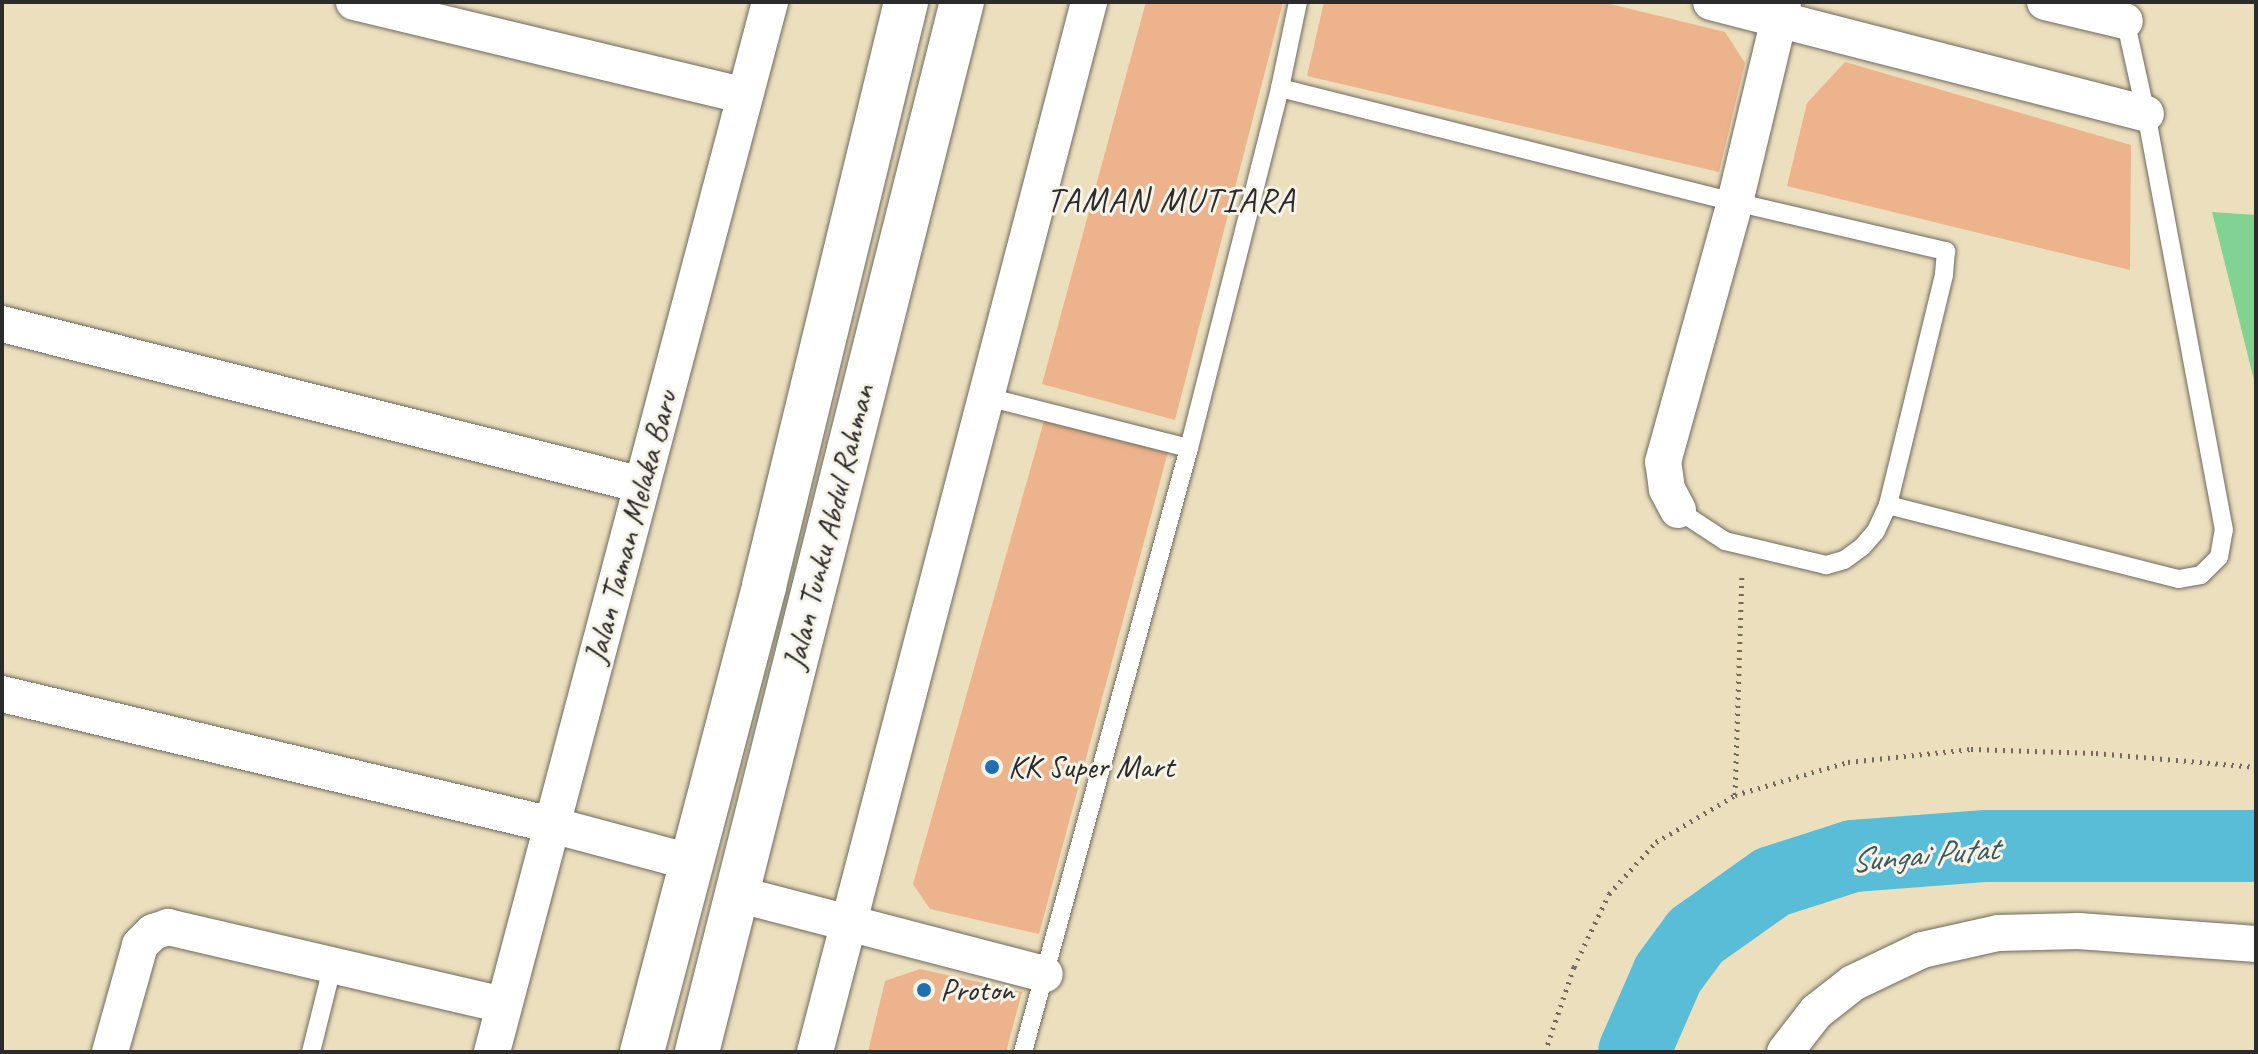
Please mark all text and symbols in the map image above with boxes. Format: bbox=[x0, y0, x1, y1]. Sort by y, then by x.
district label: TAMAN MUTIARA bbox=[1048, 180, 1294, 220]
street label: Jalan Tunku Abdul Rahman bbox=[775, 380, 883, 674]
street label: Jalan Taman Melaka Baru bbox=[576, 386, 686, 668]
place label: KK Super Mart bbox=[1008, 748, 1175, 786]
marker: KK Super Mart bbox=[983, 758, 1001, 776]
water label: Sungai Putat bbox=[1849, 827, 1999, 881]
place label: Proton bbox=[940, 971, 1014, 1009]
marker: Proton bbox=[915, 981, 933, 999]

